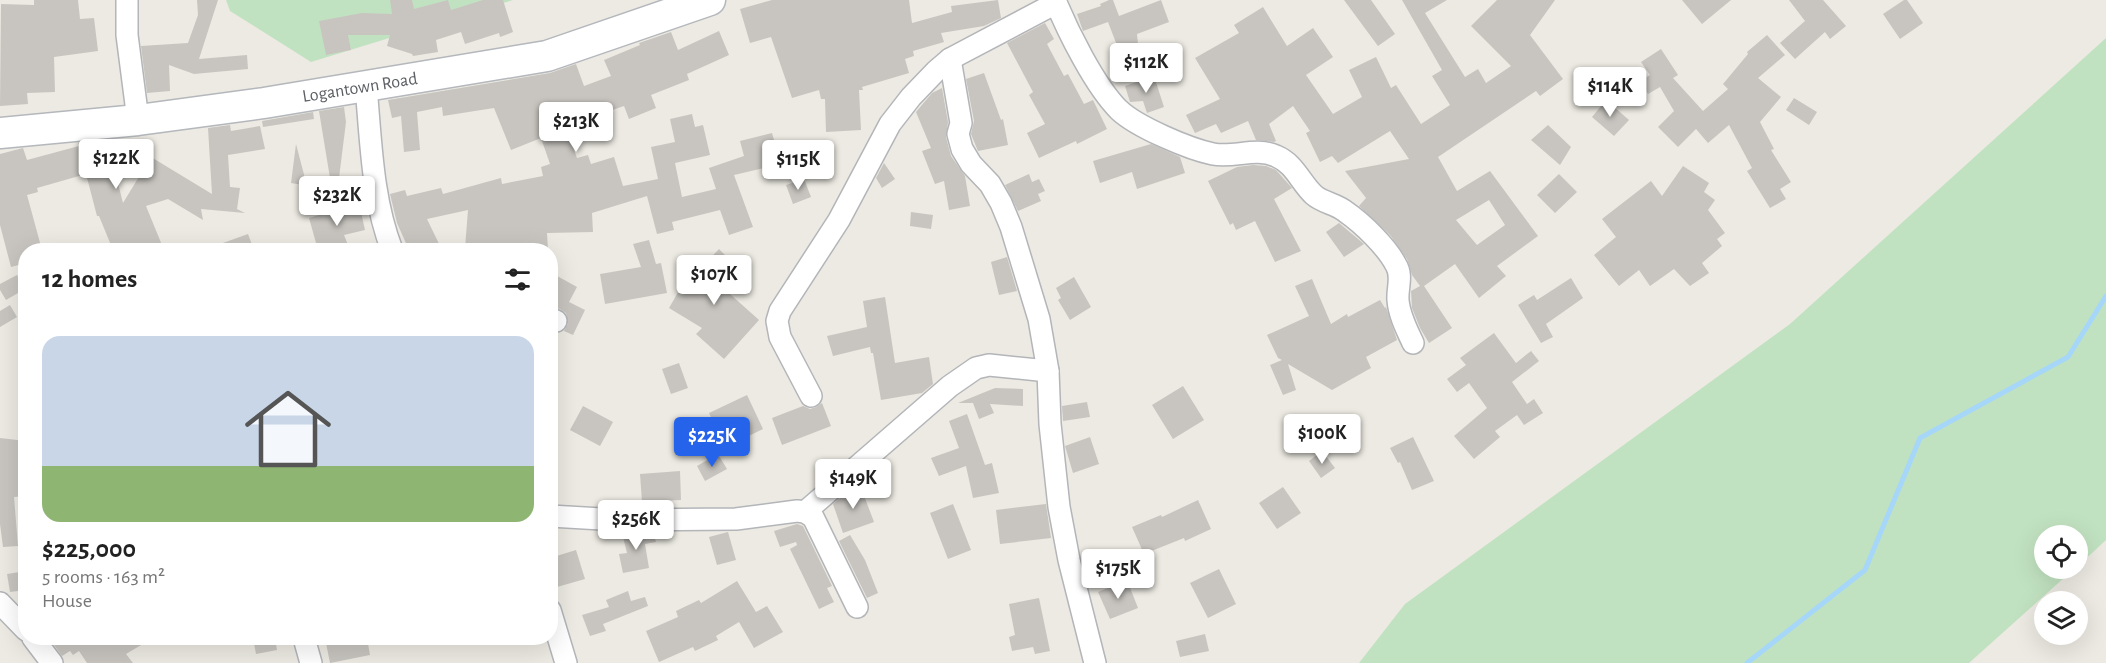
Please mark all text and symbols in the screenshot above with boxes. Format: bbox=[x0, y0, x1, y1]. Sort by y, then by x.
pin: $112K bbox=[1104, 43, 1188, 94]
text: $112K bbox=[1124, 52, 1168, 72]
pin: $114K bbox=[1568, 67, 1652, 118]
street label: Logantown Road bbox=[301, 70, 419, 106]
text: $114K bbox=[1587, 76, 1633, 96]
pin: $213K bbox=[534, 102, 618, 153]
text: $213K bbox=[553, 111, 599, 131]
pin: $122K bbox=[74, 139, 158, 190]
pin: $115K bbox=[756, 140, 840, 191]
text: $122K bbox=[93, 148, 139, 168]
text: $115K bbox=[776, 149, 820, 169]
pin: $232K bbox=[295, 176, 379, 227]
text: $232K bbox=[313, 185, 361, 205]
pin: $107K bbox=[672, 255, 756, 306]
icon: filters bbox=[501, 263, 534, 296]
text: $107K bbox=[691, 264, 737, 284]
text: 12 homes bbox=[42, 266, 137, 292]
icon: home bbox=[234, 375, 342, 483]
pin: $100K bbox=[1280, 414, 1364, 465]
pin: $225K bbox=[670, 417, 754, 468]
text: $100K bbox=[1298, 423, 1346, 443]
text: $225K bbox=[688, 426, 736, 446]
pin: $149K bbox=[811, 459, 895, 510]
text: $149K bbox=[829, 468, 877, 488]
pin: $256K bbox=[594, 500, 678, 551]
text: $256K bbox=[612, 509, 660, 529]
map controls bbox=[2034, 525, 2088, 645]
button: locate bbox=[2034, 525, 2088, 579]
text: $225,000 bbox=[42, 536, 136, 562]
pin: $175K bbox=[1076, 549, 1160, 600]
text: $175K bbox=[1095, 558, 1141, 578]
text: 5 rooms · 163 m² bbox=[42, 567, 165, 587]
text: House bbox=[42, 591, 92, 611]
button: layers bbox=[2034, 591, 2088, 645]

